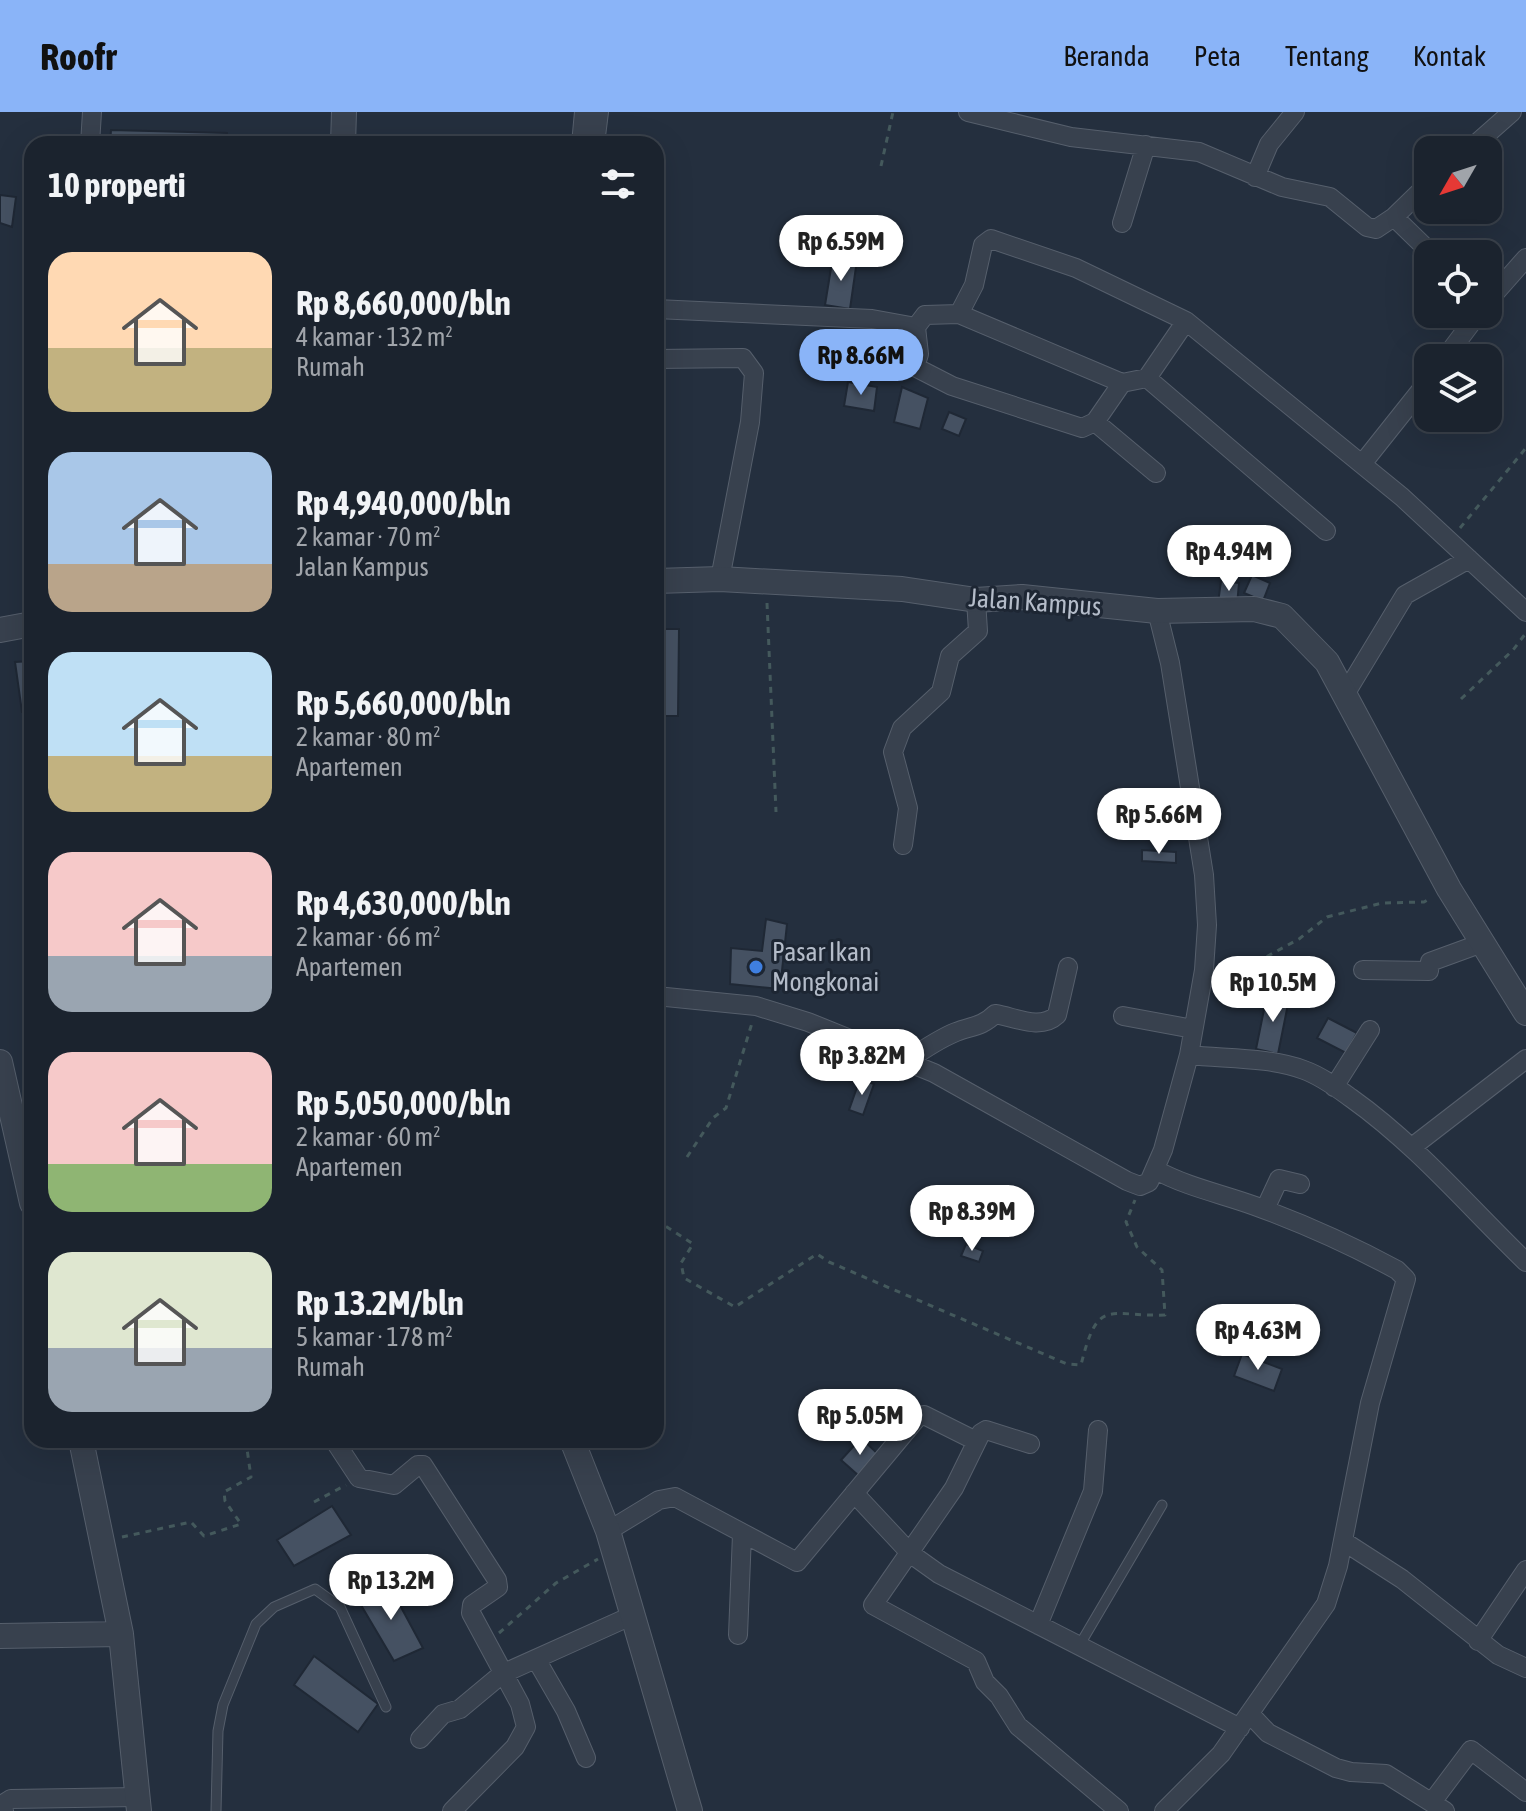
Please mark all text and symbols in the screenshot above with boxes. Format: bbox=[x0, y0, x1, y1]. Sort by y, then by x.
text: Roofr bbox=[40, 35, 116, 78]
text: Beranda bbox=[1063, 40, 1150, 72]
text: Peta bbox=[1194, 40, 1241, 72]
text: Tentang bbox=[1285, 40, 1369, 72]
text: Kontak bbox=[1413, 40, 1486, 72]
north arrow bbox=[1414, 136, 1502, 224]
map controls bbox=[1414, 136, 1502, 432]
icon: filters bbox=[596, 162, 640, 206]
text: 10 properti bbox=[48, 165, 186, 204]
pin: Rp 6.59M bbox=[758, 215, 924, 283]
text: Rp 6.59M bbox=[797, 226, 885, 256]
button: locate bbox=[1414, 240, 1502, 328]
text: Rp 8,660,000/bln bbox=[296, 283, 511, 322]
icon: home bbox=[112, 284, 208, 380]
text: 4 kamar · 132 m² bbox=[296, 322, 453, 352]
pin: Rp 8.66M bbox=[778, 329, 944, 397]
text: Rp 8.66M bbox=[817, 340, 905, 370]
button: layers bbox=[1414, 344, 1502, 432]
text: Rumah bbox=[296, 352, 365, 382]
text: Rp 4,940,000/bln bbox=[296, 483, 511, 522]
icon: home bbox=[112, 484, 208, 580]
text: 2 kamar · 70 m² bbox=[296, 522, 440, 552]
pin: Rp 4.94M bbox=[1146, 525, 1312, 593]
text: Rp 4.94M bbox=[1185, 536, 1273, 566]
text: Jalan Kampus bbox=[296, 552, 429, 582]
street label: Jalan Kampus bbox=[968, 582, 1102, 622]
text: Rp 5,660,000/bln bbox=[296, 683, 511, 722]
icon: home bbox=[112, 684, 208, 780]
text: 2 kamar · 80 m² bbox=[296, 722, 440, 752]
text: Apartemen bbox=[296, 752, 403, 782]
pin: Rp 5.66M bbox=[1076, 788, 1242, 856]
text: Rp 5.66M bbox=[1115, 799, 1203, 829]
text: Rp 4,630,000/bln bbox=[296, 883, 511, 922]
icon: home bbox=[112, 884, 208, 980]
text: 2 kamar · 66 m² bbox=[296, 922, 440, 952]
place label: Pasar Ikan Mongkonai bbox=[772, 937, 879, 997]
text: Apartemen bbox=[296, 952, 403, 982]
pin: Rp 10.5M bbox=[1190, 956, 1356, 1024]
marker: Pasar Ikan Mongkonai bbox=[747, 958, 765, 976]
text: Rp 10.5M bbox=[1229, 967, 1317, 997]
pin: Rp 3.82M bbox=[779, 1029, 945, 1097]
text: Rp 3.82M bbox=[818, 1040, 906, 1070]
text: Rp 5,050,000/bln bbox=[296, 1083, 511, 1122]
icon: home bbox=[112, 1084, 208, 1180]
text: 2 kamar · 60 m² bbox=[296, 1122, 440, 1152]
text: Apartemen bbox=[296, 1152, 403, 1182]
pin: Rp 8.39M bbox=[889, 1185, 1055, 1253]
text: Rp 8.39M bbox=[928, 1196, 1016, 1226]
text: Rp 13.2M/bln bbox=[296, 1283, 464, 1322]
icon: home bbox=[112, 1284, 208, 1380]
pin: Rp 4.63M bbox=[1175, 1304, 1341, 1372]
text: Rp 4.63M bbox=[1214, 1315, 1302, 1345]
text: 5 kamar · 178 m² bbox=[296, 1322, 453, 1352]
text: Rumah bbox=[296, 1352, 365, 1382]
pin: Rp 5.05M bbox=[777, 1389, 943, 1457]
text: Rp 5.05M bbox=[816, 1400, 904, 1430]
pin: Rp 13.2M bbox=[308, 1554, 474, 1622]
text: Rp 13.2M bbox=[347, 1565, 435, 1595]

